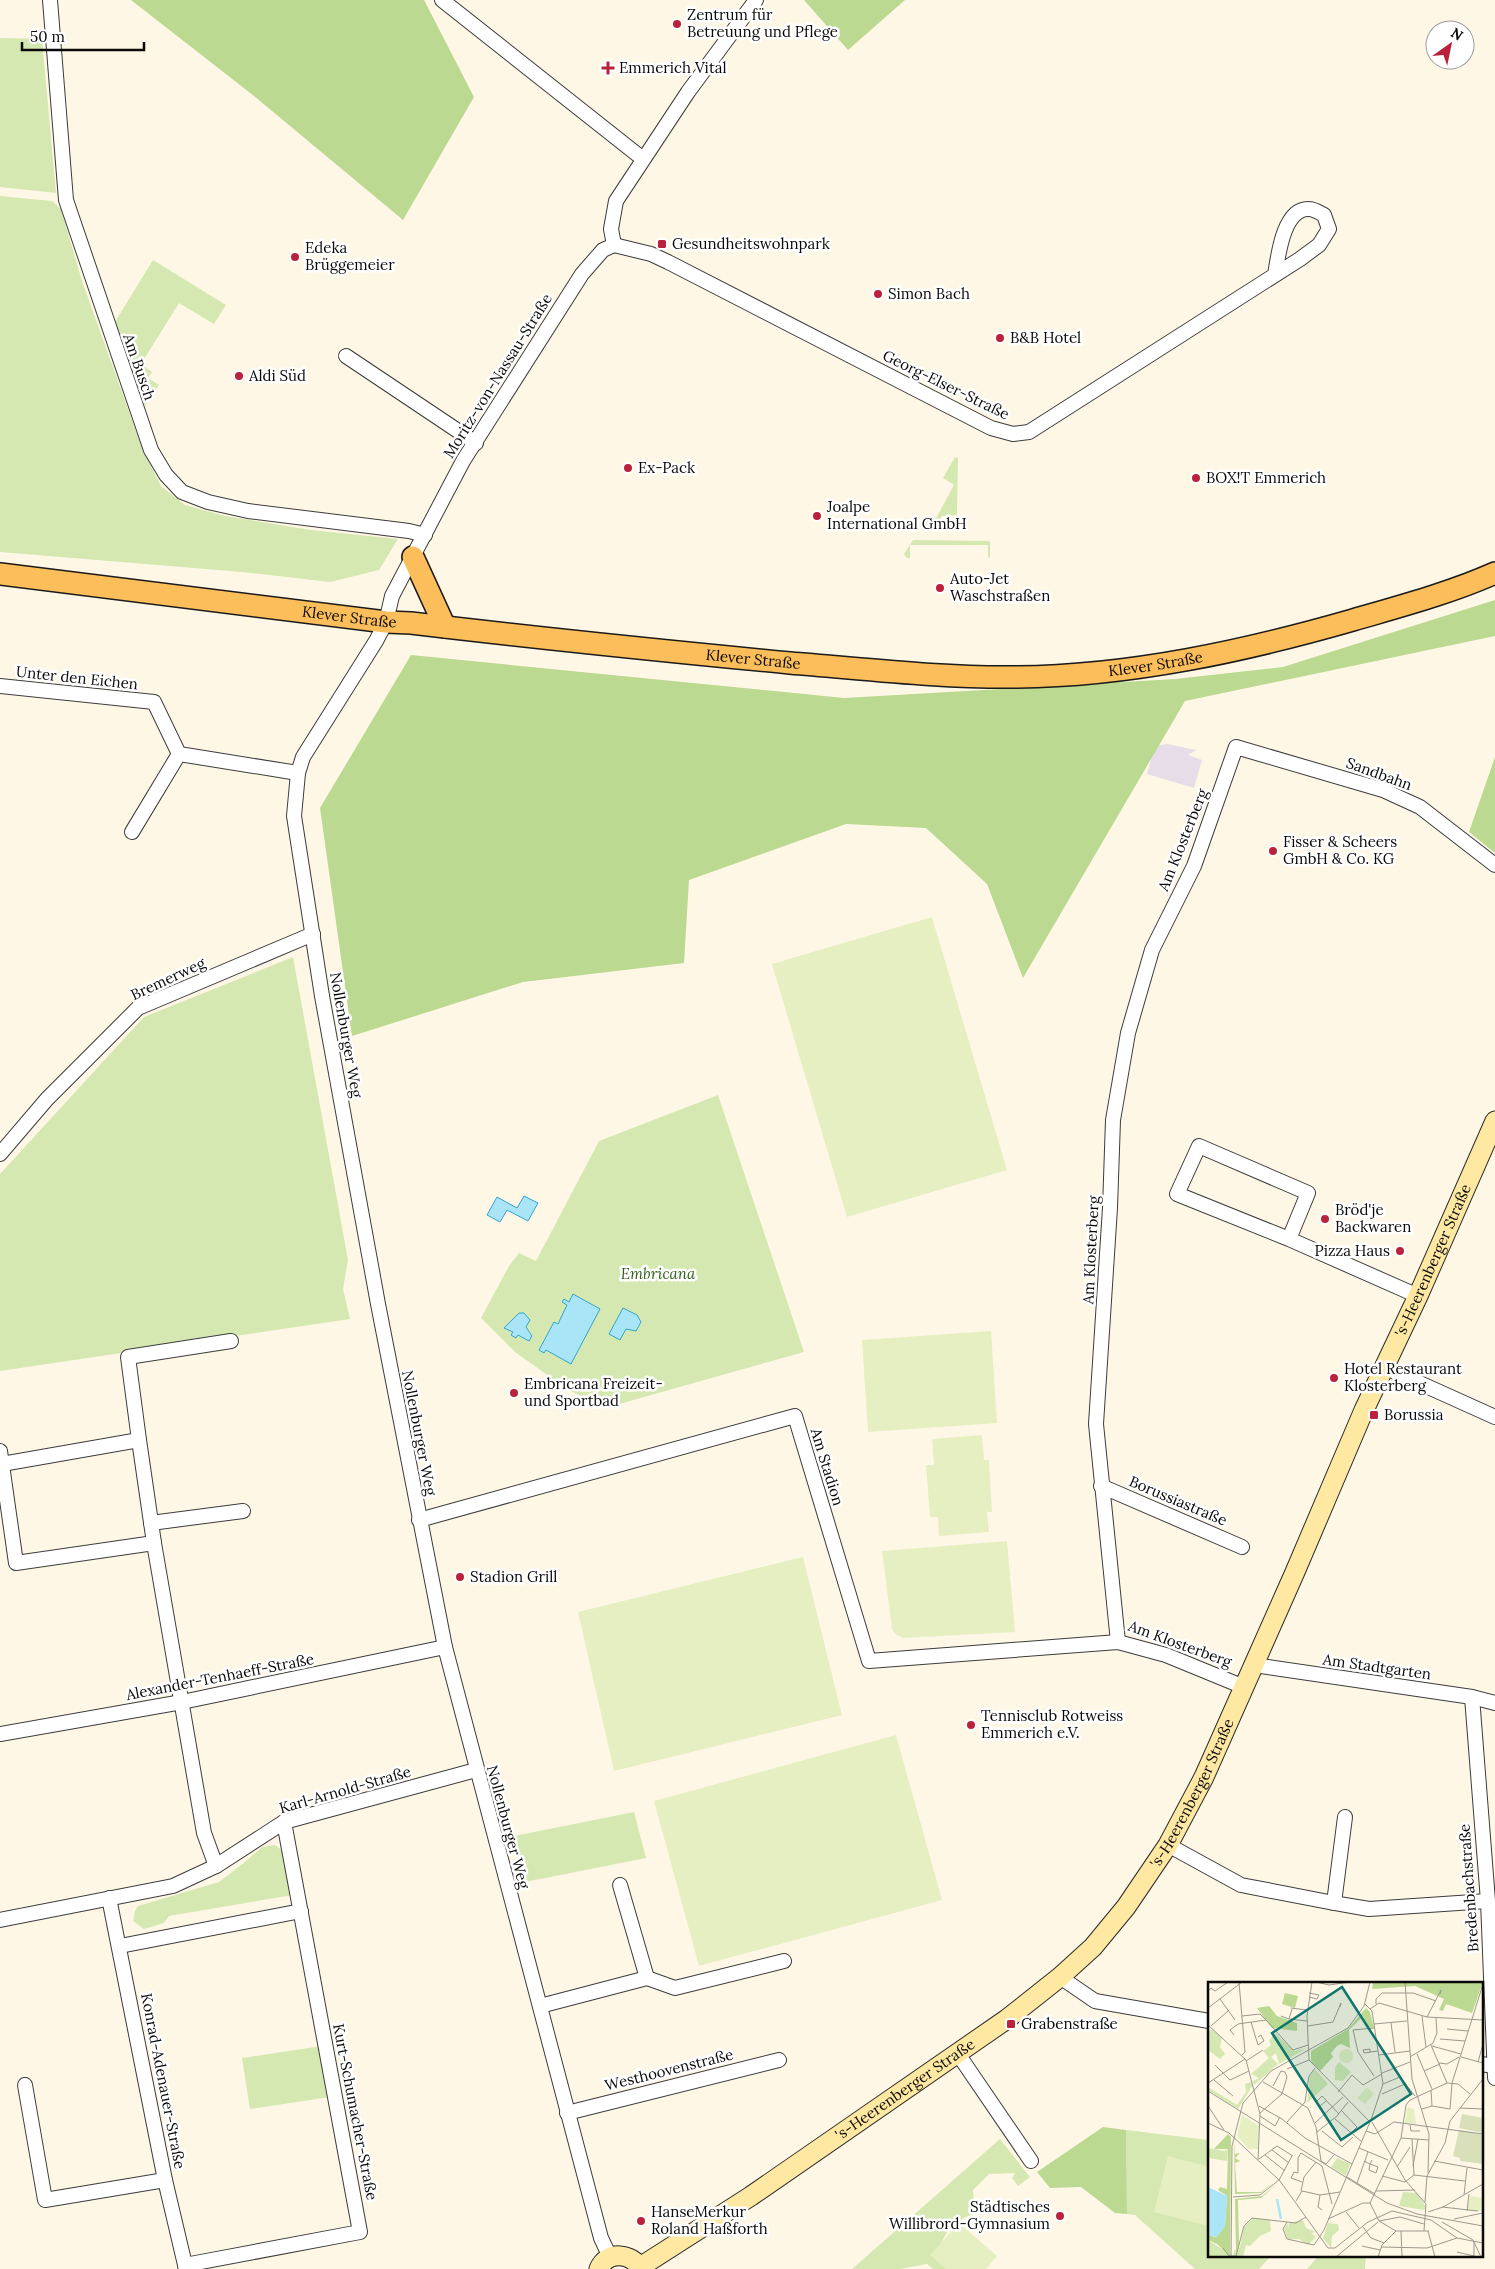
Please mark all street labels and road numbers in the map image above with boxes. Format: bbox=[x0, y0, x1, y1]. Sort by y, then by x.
street label: Moritz-von-Nassau-Straße bbox=[439, 290, 556, 461]
street label: Am Busch bbox=[119, 330, 160, 402]
street label: Georg-Elser-Straße bbox=[880, 346, 1013, 424]
street label: Klever Straße bbox=[301, 602, 397, 631]
street label: Klever Straße bbox=[705, 645, 801, 673]
street label: Klever Straße bbox=[1107, 647, 1204, 680]
street label: Unter den Eichen bbox=[15, 662, 139, 693]
street label: Sandbahn bbox=[1344, 753, 1415, 794]
street label: Am Klosterberg bbox=[1153, 785, 1212, 895]
street label: Bremerweg bbox=[127, 953, 209, 1004]
street label: Nollenburger Weg bbox=[326, 971, 367, 1100]
street label: 's-Heerenberger Straße bbox=[1390, 1181, 1475, 1340]
street label: Am Klosterberg bbox=[1078, 1194, 1103, 1306]
street label: Nollenburger Weg bbox=[398, 1369, 441, 1498]
street label: Am Stadion bbox=[806, 1425, 848, 1508]
street label: Borussiastraße bbox=[1126, 1471, 1230, 1530]
street label: Am Klosterberg bbox=[1125, 1616, 1235, 1671]
street label: Alexander-Tenhaeff-Straße bbox=[123, 1649, 316, 1704]
street label: Am Stadtgarten bbox=[1321, 1649, 1432, 1684]
street label: 's-Heerenberger Straße bbox=[1145, 1716, 1238, 1871]
street label: Karl-Arnold-Straße bbox=[277, 1762, 413, 1817]
street label: Nollenburger Weg bbox=[483, 1763, 534, 1891]
street label: Bredenbachstraße bbox=[1455, 1823, 1482, 1953]
street label: Konrad-Adenauer-Straße bbox=[137, 1991, 190, 2170]
street label: Kurt-Schumacher-Straße bbox=[329, 2022, 382, 2202]
street label: 's-Heerenberger Straße bbox=[831, 2034, 978, 2144]
street label: Westhoovenstraße bbox=[603, 2044, 735, 2095]

